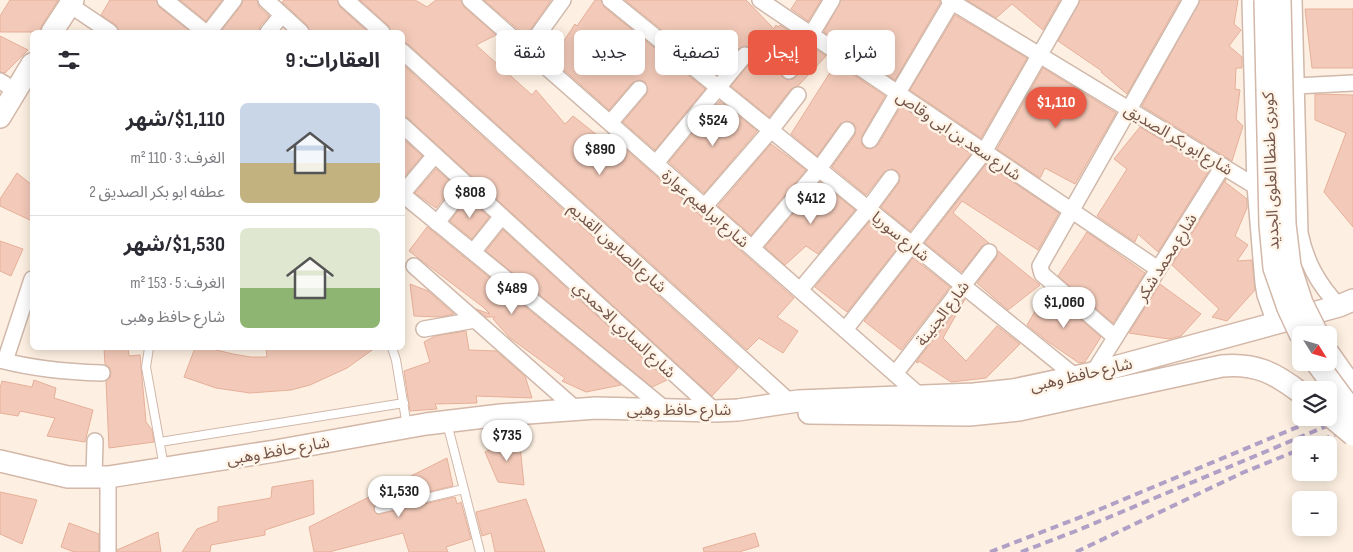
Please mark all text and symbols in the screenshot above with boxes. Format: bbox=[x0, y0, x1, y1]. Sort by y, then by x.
chip: شقة bbox=[496, 30, 564, 75]
chip: جديد bbox=[574, 30, 645, 75]
chip: تصفية bbox=[655, 30, 738, 75]
chip: إيجار bbox=[748, 30, 817, 75]
chip: شراء bbox=[827, 30, 895, 75]
icon: filters bbox=[55, 46, 83, 74]
text: العقارات: 9 bbox=[285, 48, 380, 73]
pin: $1,110 bbox=[1015, 86, 1097, 129]
street label: شارع سعد بن ابى وقاص bbox=[891, 87, 1024, 187]
street label: كوبرى طنطا العلوى الجديد bbox=[1259, 91, 1284, 250]
text: $1,110 bbox=[1037, 93, 1075, 112]
street label: شارع ابو بكر الصديق bbox=[1120, 101, 1236, 182]
pin: $524 bbox=[683, 104, 743, 147]
text: $1,110/شهر bbox=[126, 107, 225, 132]
text: $524 bbox=[698, 111, 728, 130]
icon: home bbox=[280, 123, 340, 183]
pin: $890 bbox=[570, 134, 630, 176]
text: $890 bbox=[585, 140, 615, 159]
text: الغرف: 3 · 110 m² bbox=[130, 149, 225, 168]
street label: شارع ابراهيم عوارة bbox=[656, 166, 753, 254]
pin: $808 bbox=[440, 176, 500, 219]
pin: $412 bbox=[781, 182, 841, 225]
text: عطفه ابو بكر الصديق 2 bbox=[89, 183, 225, 202]
text: $808 bbox=[455, 183, 485, 202]
text: $412 bbox=[796, 189, 826, 208]
street label: شارع الصابون القديم bbox=[563, 199, 670, 299]
street label: شارع سوريا bbox=[866, 208, 933, 268]
street label: شارع محمد شكر bbox=[1132, 211, 1203, 307]
text: $1,530/شهر bbox=[124, 232, 225, 257]
icon: home bbox=[280, 248, 340, 308]
pin: $489 bbox=[482, 272, 542, 315]
text: الغرف: 5 · 153 m² bbox=[130, 274, 225, 293]
street label: شارع الساري الاحمدي bbox=[567, 278, 679, 384]
street label: شارع الجنينة bbox=[913, 278, 975, 351]
text: $489 bbox=[497, 279, 527, 298]
pin: $1,060 bbox=[1023, 286, 1105, 329]
text: $1,060 bbox=[1043, 293, 1085, 312]
text: شارع حافظ وهبى bbox=[121, 308, 225, 327]
north arrow bbox=[1292, 326, 1338, 371]
map controls bbox=[1292, 326, 1337, 536]
street label: شارع حافظ وهبى bbox=[1028, 354, 1135, 398]
button: layers bbox=[1292, 381, 1337, 426]
street label: شارع حافظ وهبى bbox=[627, 401, 731, 422]
pin: $735 bbox=[477, 420, 537, 462]
text: $735 bbox=[492, 426, 522, 445]
street label: شارع حافظ وهبى bbox=[225, 433, 332, 472]
button: + bbox=[1292, 436, 1337, 481]
pin: $1,530 bbox=[358, 476, 440, 518]
text: $1,530 bbox=[379, 482, 419, 501]
button: − bbox=[1292, 491, 1337, 536]

